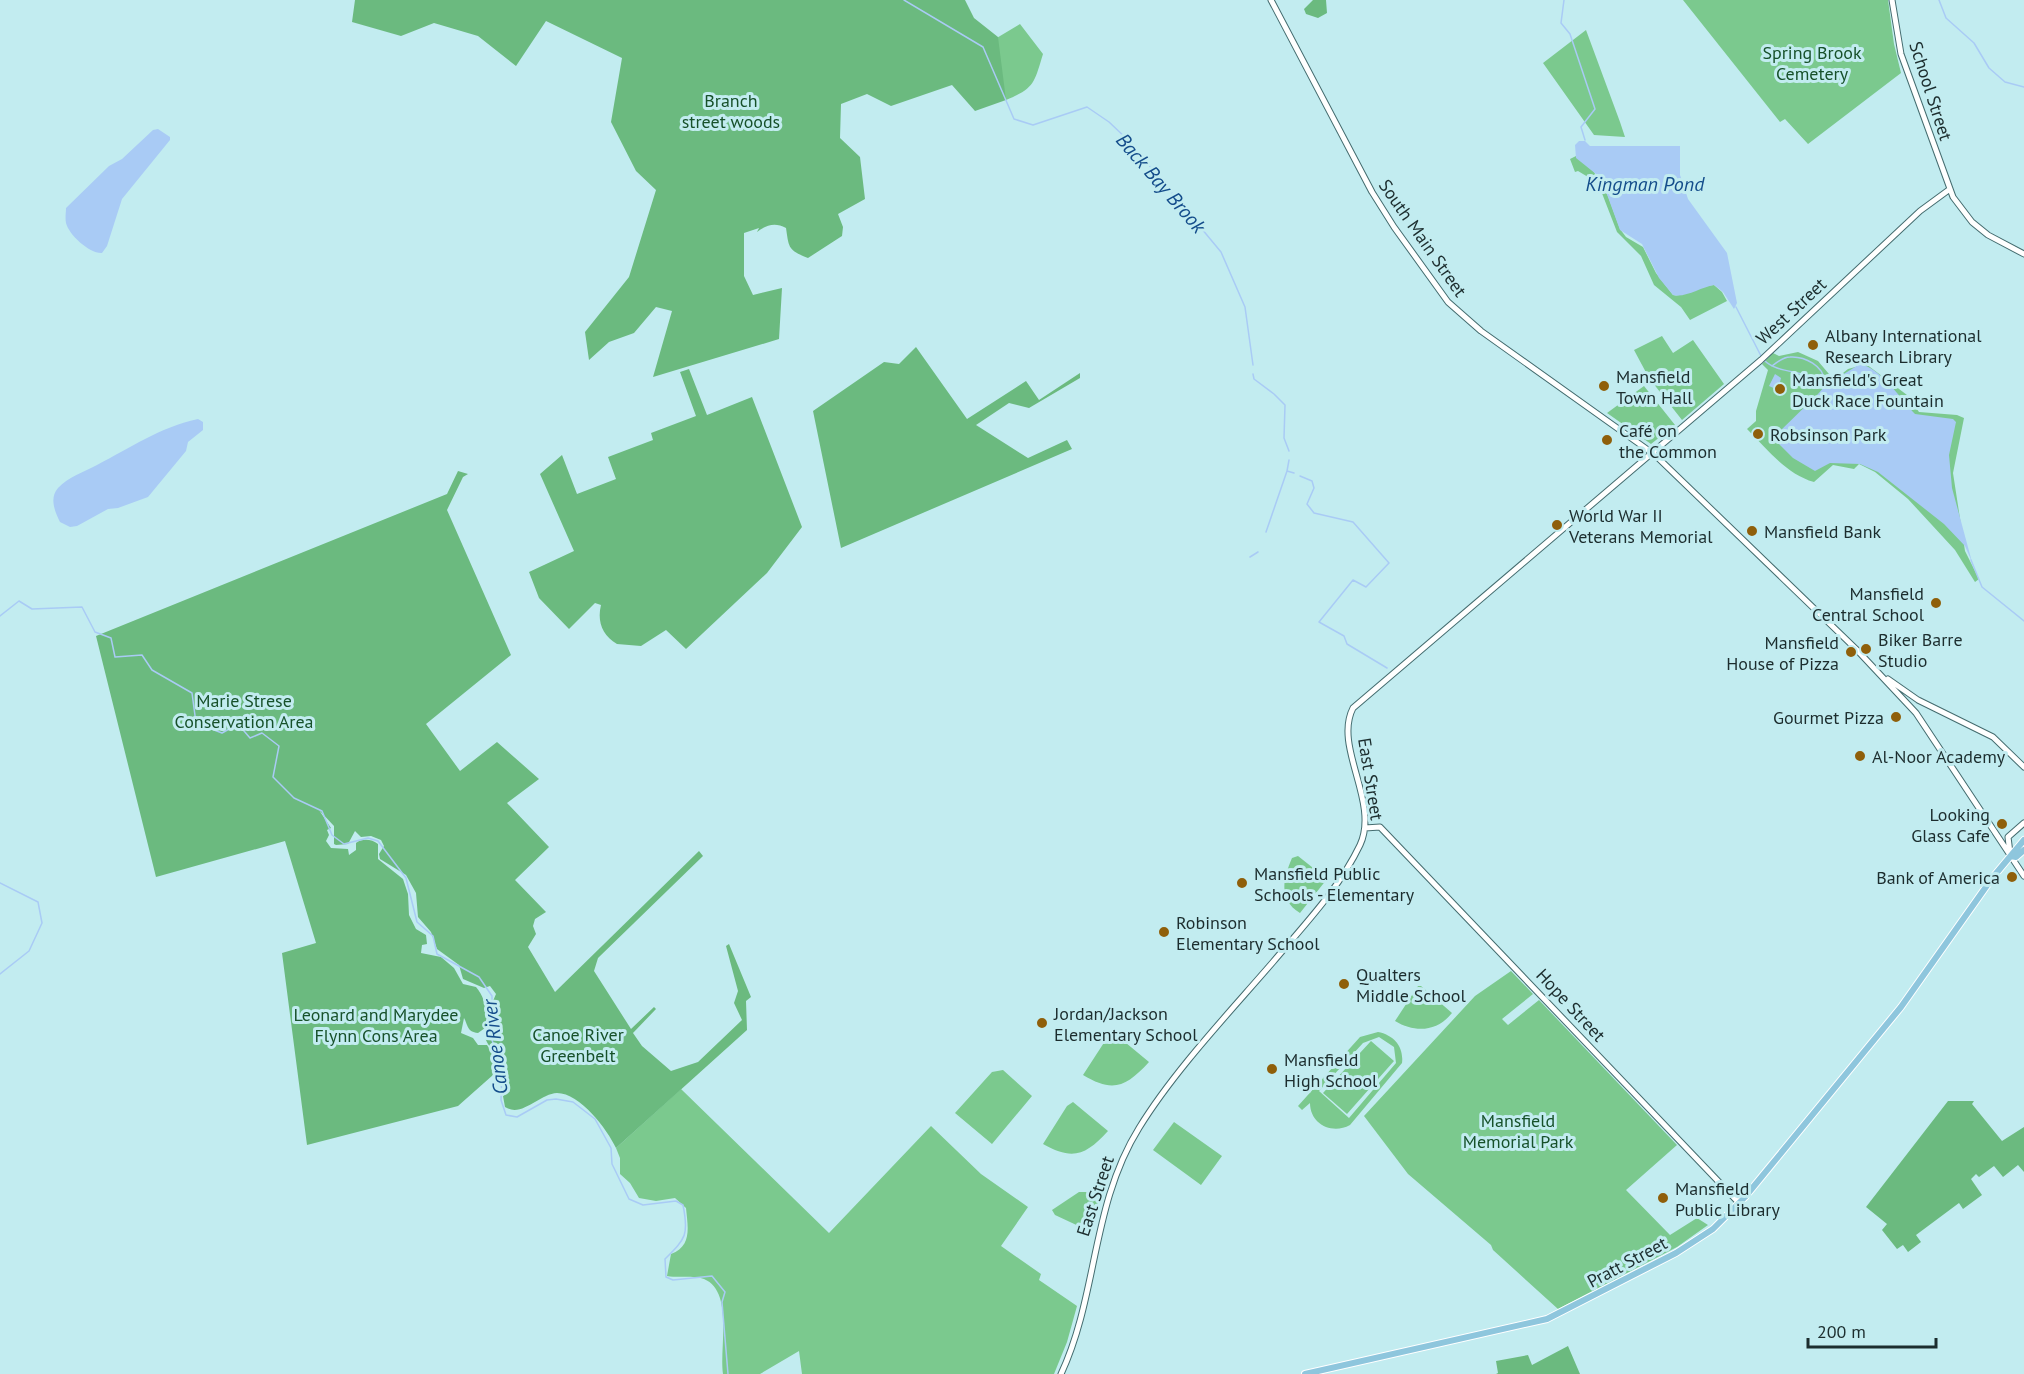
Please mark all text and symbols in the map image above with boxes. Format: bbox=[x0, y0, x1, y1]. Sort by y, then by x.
street label: School Street bbox=[1904, 39, 1958, 143]
park label: Spring Brook Cemetery bbox=[1762, 41, 1862, 85]
park label: Branch street woods bbox=[682, 89, 780, 133]
water label: Back Bay Brook bbox=[1110, 128, 1212, 239]
water label: Kingman Pond bbox=[1586, 171, 1705, 197]
street label: South Main Street bbox=[1374, 175, 1472, 301]
street label: West Street bbox=[1751, 273, 1831, 349]
place label: Albany International Research Library bbox=[1825, 324, 1982, 368]
marker: Albany International Research Library bbox=[1806, 338, 1820, 352]
place label: Mansfield Town Hall bbox=[1616, 365, 1693, 409]
place label: Mansfield's Great Duck Race Fountain bbox=[1792, 368, 1944, 412]
marker: Mansfield Town Hall bbox=[1597, 379, 1611, 393]
marker: Mansfield's Great Duck Race Fountain bbox=[1773, 382, 1787, 396]
place label: Café on the Common bbox=[1619, 419, 1717, 463]
place label: Robsinson Park bbox=[1770, 423, 1887, 446]
marker: Robsinson Park bbox=[1751, 427, 1765, 441]
marker: Café on the Common bbox=[1600, 433, 1614, 447]
place label: World War II Veterans Memorial bbox=[1568, 504, 1713, 548]
marker: World War II Veterans Memorial bbox=[1550, 518, 1564, 532]
place label: Mansfield Bank bbox=[1764, 520, 1881, 543]
marker: Mansfield Bank bbox=[1745, 524, 1759, 538]
place label: Mansfield Central School bbox=[1812, 582, 1925, 626]
marker: Mansfield Central School bbox=[1929, 596, 1943, 610]
place label: Biker Barre Studio bbox=[1878, 628, 1963, 672]
place label: Mansfield House of Pizza bbox=[1726, 631, 1839, 675]
marker: Biker Barre Studio bbox=[1859, 642, 1873, 656]
marker: Mansfield House of Pizza bbox=[1844, 645, 1858, 659]
park label: Marie Strese Conservation Area bbox=[175, 689, 313, 733]
place label: Gourmet Pizza bbox=[1773, 706, 1884, 729]
marker: Gourmet Pizza bbox=[1889, 710, 1903, 724]
street label: East Street bbox=[1353, 736, 1389, 822]
place label: Al-Noor Academy bbox=[1872, 745, 2006, 768]
marker: Al-Noor Academy bbox=[1853, 749, 1867, 763]
place label: Looking Glass Cafe bbox=[1911, 803, 1990, 847]
marker: Looking Glass Cafe bbox=[1995, 817, 2009, 831]
place label: Mansfield Public Schools - Elementary bbox=[1254, 862, 1415, 906]
place label: Bank of America bbox=[1876, 866, 2000, 889]
marker: Bank of America bbox=[2005, 870, 2019, 884]
marker: Mansfield Public Schools - Elementary bbox=[1235, 876, 1249, 890]
place label: Robinson Elementary School bbox=[1176, 911, 1320, 955]
marker: Robinson Elementary School bbox=[1157, 925, 1171, 939]
place label: Qualters Middle School bbox=[1356, 963, 1466, 1007]
street label: Hope Street bbox=[1531, 964, 1611, 1046]
marker: Qualters Middle School bbox=[1337, 977, 1351, 991]
water label: Canoe River bbox=[476, 997, 514, 1096]
place label: Jordan/Jackson Elementary School bbox=[1053, 1002, 1198, 1046]
park label: Leonard and Marydee Flynn Cons Area bbox=[294, 1003, 458, 1047]
marker: Jordan/Jackson Elementary School bbox=[1035, 1016, 1049, 1030]
park label: Canoe River Greenbelt bbox=[532, 1023, 624, 1067]
place label: Mansfield High School bbox=[1284, 1048, 1378, 1092]
marker: Mansfield High School bbox=[1265, 1062, 1279, 1076]
park label: Mansfield Memorial Park bbox=[1463, 1109, 1574, 1153]
street label: East Street bbox=[1071, 1153, 1119, 1239]
place label: Mansfield Public Library bbox=[1675, 1177, 1780, 1221]
marker: Mansfield Public Library bbox=[1656, 1191, 1670, 1205]
street label: Pratt Street bbox=[1583, 1231, 1671, 1293]
scale bar bbox=[1808, 1311, 1936, 1349]
text: 200 m bbox=[1817, 1320, 1866, 1343]

